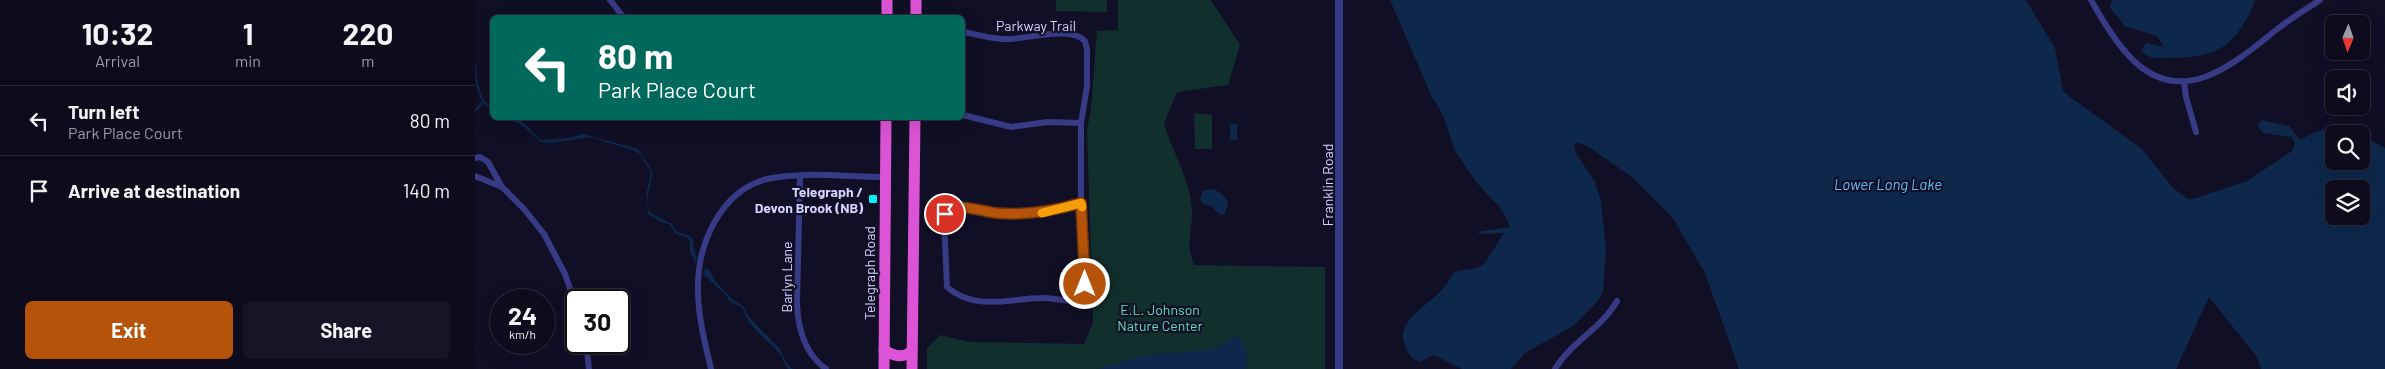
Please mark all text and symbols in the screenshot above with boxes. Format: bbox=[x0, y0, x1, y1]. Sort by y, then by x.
text: 10:32 bbox=[82, 15, 153, 51]
text: 1 bbox=[243, 15, 253, 51]
text: 220 bbox=[343, 15, 393, 51]
north arrow bbox=[2325, 15, 2370, 60]
map controls bbox=[2325, 15, 2370, 225]
street label: Parkway Trail bbox=[996, 17, 1076, 34]
text: 80 m bbox=[598, 34, 673, 76]
icon: left bbox=[515, 35, 580, 100]
text: Arrival bbox=[95, 51, 140, 70]
text: min bbox=[235, 51, 261, 70]
text: m bbox=[361, 51, 375, 70]
button: sound bbox=[2325, 70, 2370, 115]
text: Park Place Court bbox=[598, 76, 756, 102]
text: Turn left bbox=[68, 100, 139, 123]
icon: left bbox=[25, 107, 53, 135]
text: 80 m bbox=[410, 109, 450, 132]
text: Park Place Court bbox=[68, 123, 183, 142]
button: search bbox=[2325, 125, 2370, 170]
street label: Franklin Road bbox=[1319, 144, 1336, 226]
water label: Lower Long Lake bbox=[1834, 175, 1942, 193]
icon: arrive bbox=[25, 177, 53, 205]
text: Arrive at destination bbox=[68, 179, 240, 202]
text: 140 m bbox=[403, 179, 450, 202]
button: layers bbox=[2325, 180, 2370, 225]
place label: Telegraph / Devon Brook (NB) bbox=[755, 183, 863, 216]
marker: Telegraph / Devon Brook (NB) bbox=[867, 193, 879, 205]
pin bbox=[924, 193, 966, 235]
icon: arrive bbox=[931, 200, 959, 228]
street label: Telegraph Road bbox=[861, 226, 878, 320]
street label: Barlyn Lane bbox=[778, 242, 795, 312]
position arrow bbox=[1058, 257, 1110, 309]
speed limit sign: 30 bbox=[565, 289, 630, 354]
text: 24 bbox=[508, 300, 537, 330]
button: Exit bbox=[25, 301, 233, 359]
button: Share bbox=[243, 301, 450, 359]
park label: E.L. Johnson Nature Center bbox=[1117, 301, 1203, 334]
text: km/h bbox=[509, 327, 536, 341]

